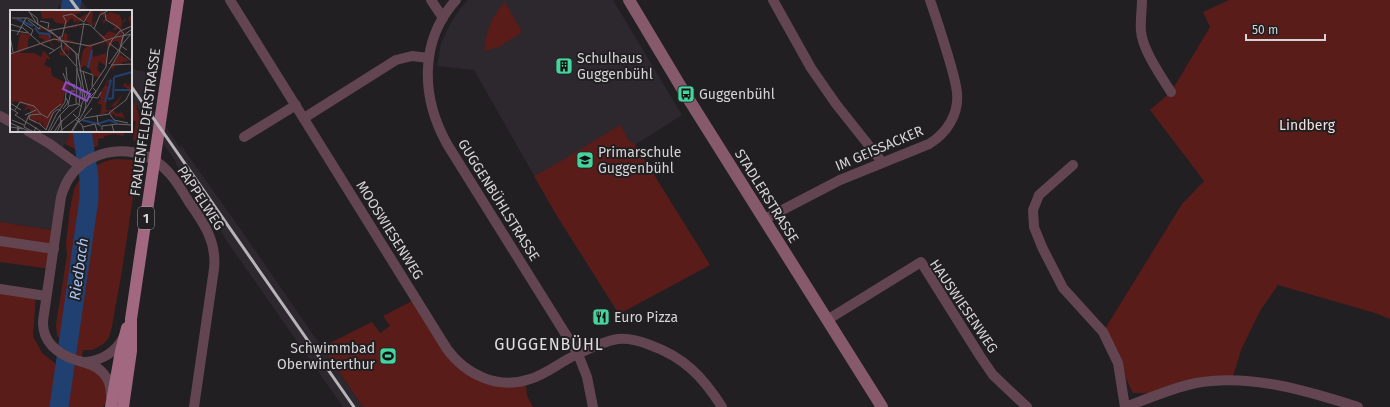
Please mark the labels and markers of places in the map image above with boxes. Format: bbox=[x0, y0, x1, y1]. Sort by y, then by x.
place label: Schulhaus Guggenbühl bbox=[577, 50, 653, 83]
building icon: Schulhaus Guggenbühl bbox=[554, 56, 574, 76]
bus stop icon: Guggenbühl bbox=[676, 84, 696, 104]
place label: Guggenbühl bbox=[699, 86, 775, 103]
place label: Primarschule Guggenbühl bbox=[598, 144, 681, 177]
school or university icon: Primarschule Guggenbühl bbox=[575, 150, 595, 170]
restaurant icon: Euro Pizza bbox=[591, 307, 611, 327]
place label: Euro Pizza bbox=[614, 309, 678, 326]
place label: Schwimmbad Oberwinterthur bbox=[277, 340, 376, 373]
sports icon: Schwimmbad Oberwinterthur bbox=[378, 346, 398, 366]

